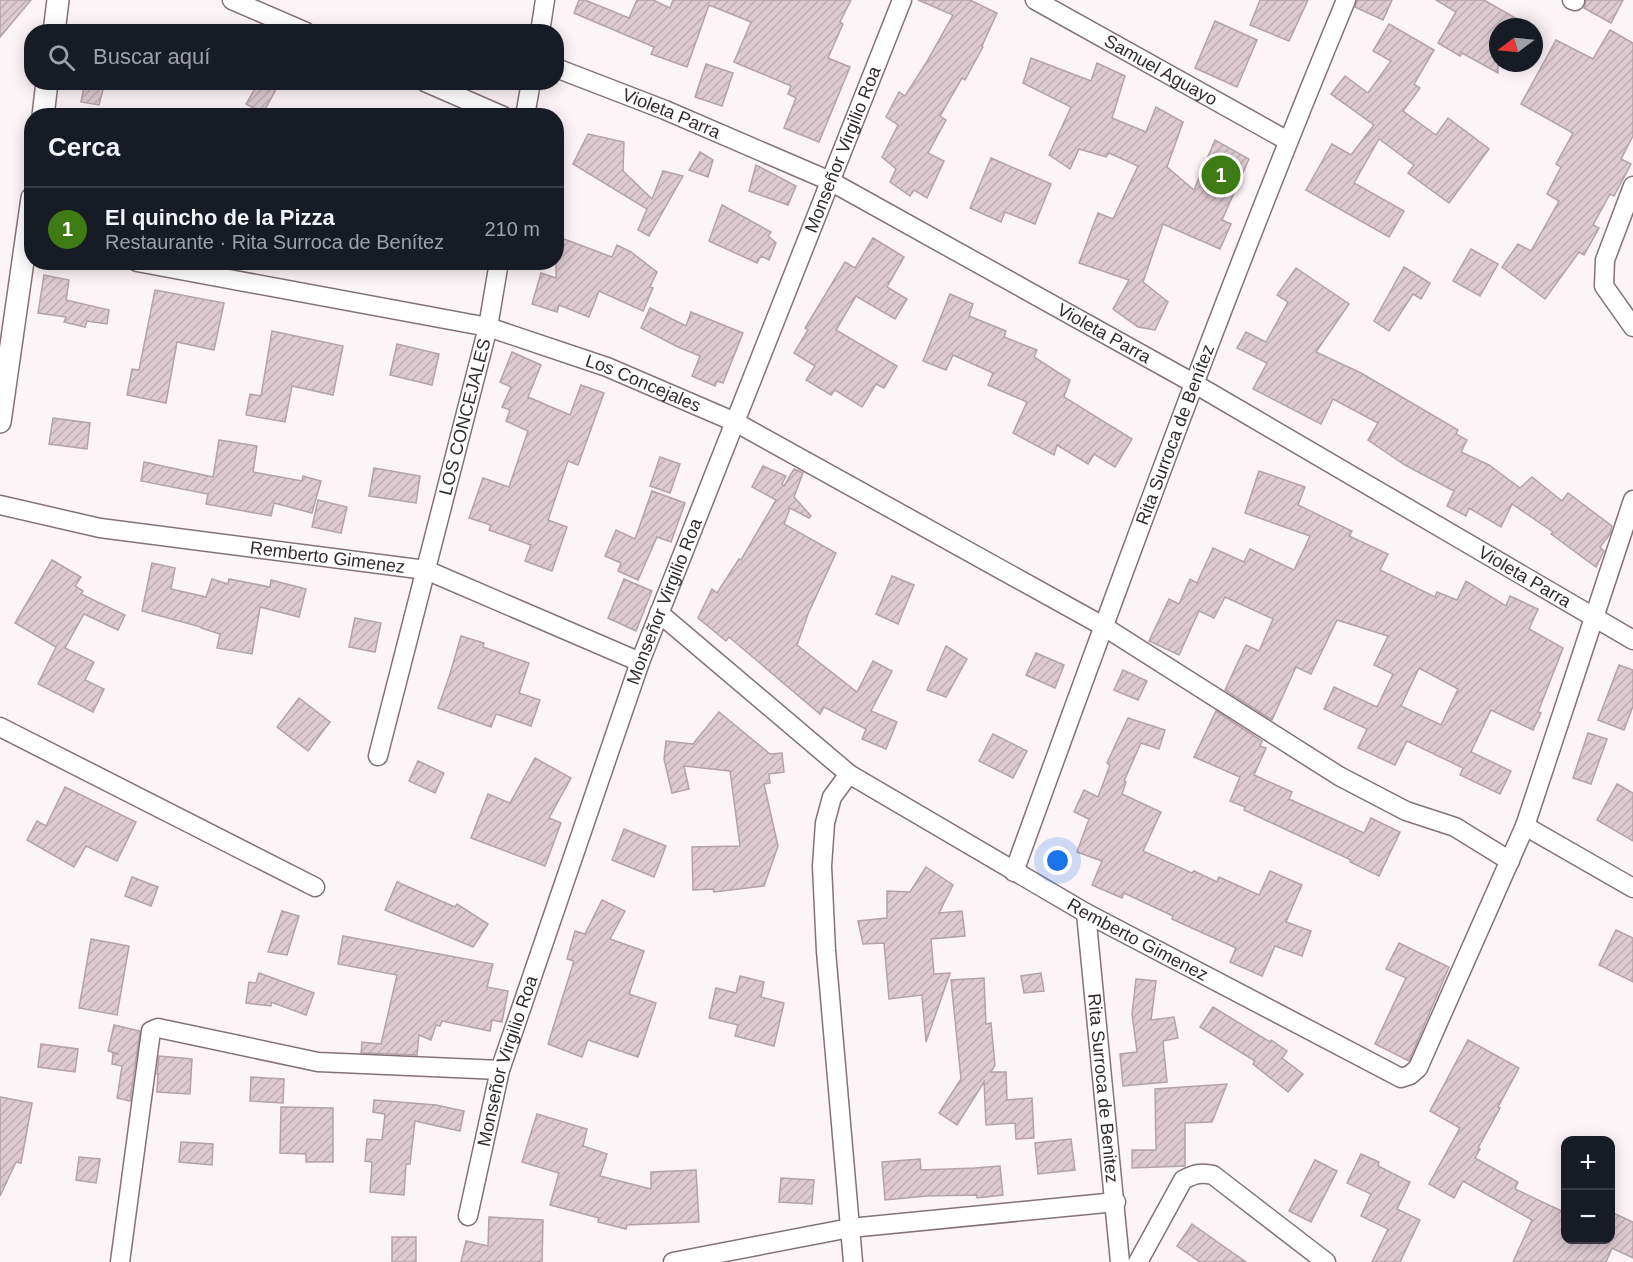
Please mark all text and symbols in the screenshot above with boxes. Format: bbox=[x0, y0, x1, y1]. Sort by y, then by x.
north arrow bbox=[1489, 18, 1543, 72]
search box bbox=[24, 24, 564, 90]
street label: Samuel Aguayo bbox=[1101, 31, 1221, 110]
icon: search bbox=[45, 41, 78, 74]
text: Buscar aquí bbox=[93, 44, 210, 69]
street label: Monseñor Virgilio Roa bbox=[801, 63, 885, 235]
street label: Violeta Parra bbox=[620, 85, 724, 143]
text: Cerca bbox=[48, 132, 120, 162]
pin: 1 bbox=[1202, 152, 1240, 198]
text: El quincho de la Pizza bbox=[105, 205, 335, 230]
text: 1 bbox=[62, 218, 73, 240]
text: 210 m bbox=[484, 218, 540, 240]
text: Restaurante · Rita Surroca de Benítez bbox=[105, 231, 444, 253]
street label: Violeta Parra bbox=[1054, 299, 1155, 368]
street label: LOS CONCEJALES bbox=[435, 336, 495, 498]
street label: Rita Surroca de Benítez bbox=[1132, 342, 1218, 528]
street label: Los Concejales bbox=[583, 350, 704, 416]
street label: Monseñor Virgilio Roa bbox=[623, 515, 706, 687]
street label: Remberto Gimenez bbox=[249, 537, 406, 577]
street label: Violeta Parra bbox=[1475, 542, 1575, 612]
your location bbox=[1043, 846, 1072, 875]
street label: Remberto Gimenez bbox=[1064, 894, 1211, 985]
street label: Monseñor Virgilio Roa bbox=[474, 972, 542, 1148]
street label: Rita Surroca de Benitez bbox=[1084, 993, 1122, 1184]
map controls bbox=[1561, 1136, 1615, 1244]
button: + bbox=[1561, 1136, 1615, 1190]
button: − bbox=[1561, 1190, 1615, 1244]

